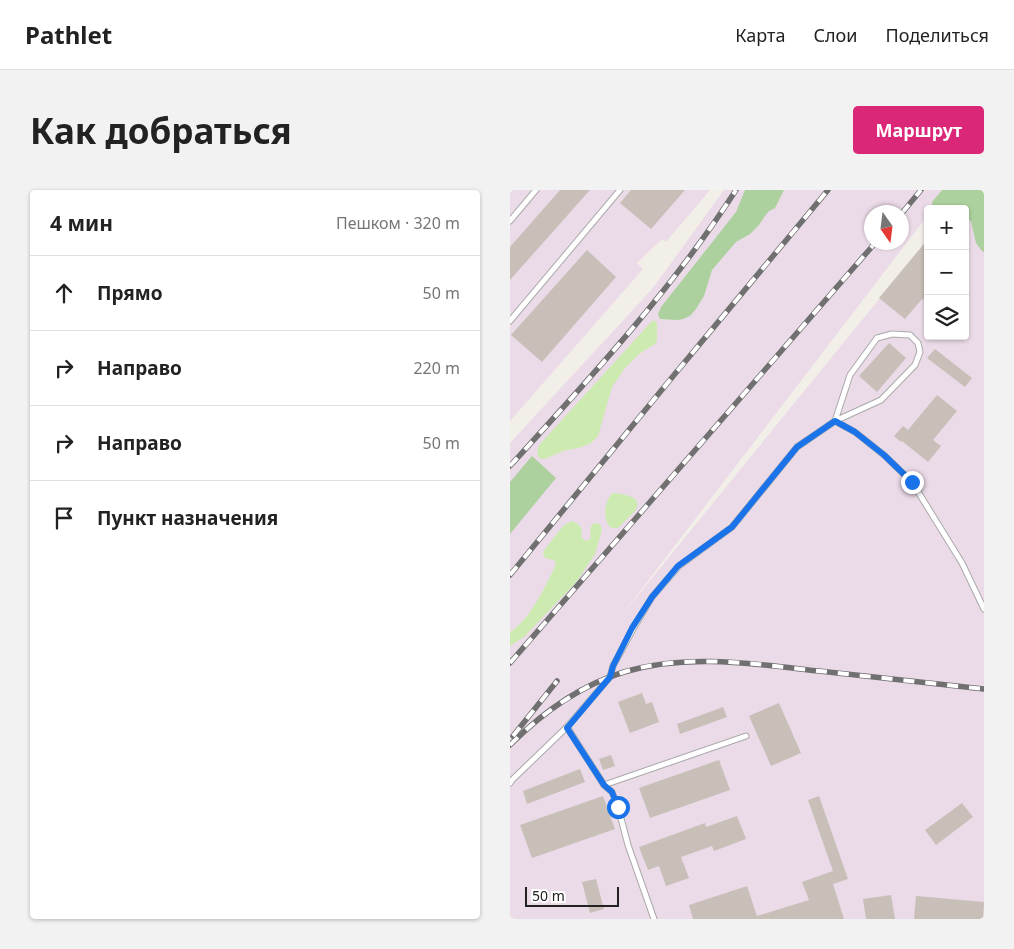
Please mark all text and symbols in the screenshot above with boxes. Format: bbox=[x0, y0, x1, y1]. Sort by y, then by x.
text: Pathlet bbox=[25, 18, 112, 51]
text: Карта bbox=[735, 23, 785, 47]
text: Слои bbox=[813, 23, 857, 47]
text: Поделиться bbox=[885, 23, 989, 47]
button: Маршрут bbox=[853, 106, 984, 154]
text: Как добраться bbox=[30, 107, 292, 154]
north arrow bbox=[864, 205, 909, 250]
map controls bbox=[924, 205, 969, 340]
button: + bbox=[924, 205, 969, 250]
text: 4 мин bbox=[50, 209, 113, 237]
text: Пешком · 320 m bbox=[336, 212, 460, 234]
button: − bbox=[924, 250, 969, 295]
icon: ahead bbox=[50, 279, 78, 307]
text: Прямо bbox=[97, 280, 163, 306]
text: 50 m bbox=[423, 282, 460, 304]
button: layers bbox=[924, 295, 969, 340]
icon: right bbox=[50, 354, 78, 382]
text: Направо bbox=[97, 355, 182, 381]
text: 220 m bbox=[413, 357, 460, 379]
icon: right bbox=[50, 429, 78, 457]
text: Направо bbox=[97, 430, 182, 456]
text: 50 m bbox=[423, 432, 460, 454]
route end bbox=[901, 471, 924, 494]
icon: arrive bbox=[50, 504, 78, 532]
text: Пункт назначения bbox=[97, 505, 278, 531]
route start bbox=[607, 796, 630, 819]
scale bar bbox=[525, 884, 619, 907]
text: 50 m bbox=[532, 886, 565, 905]

